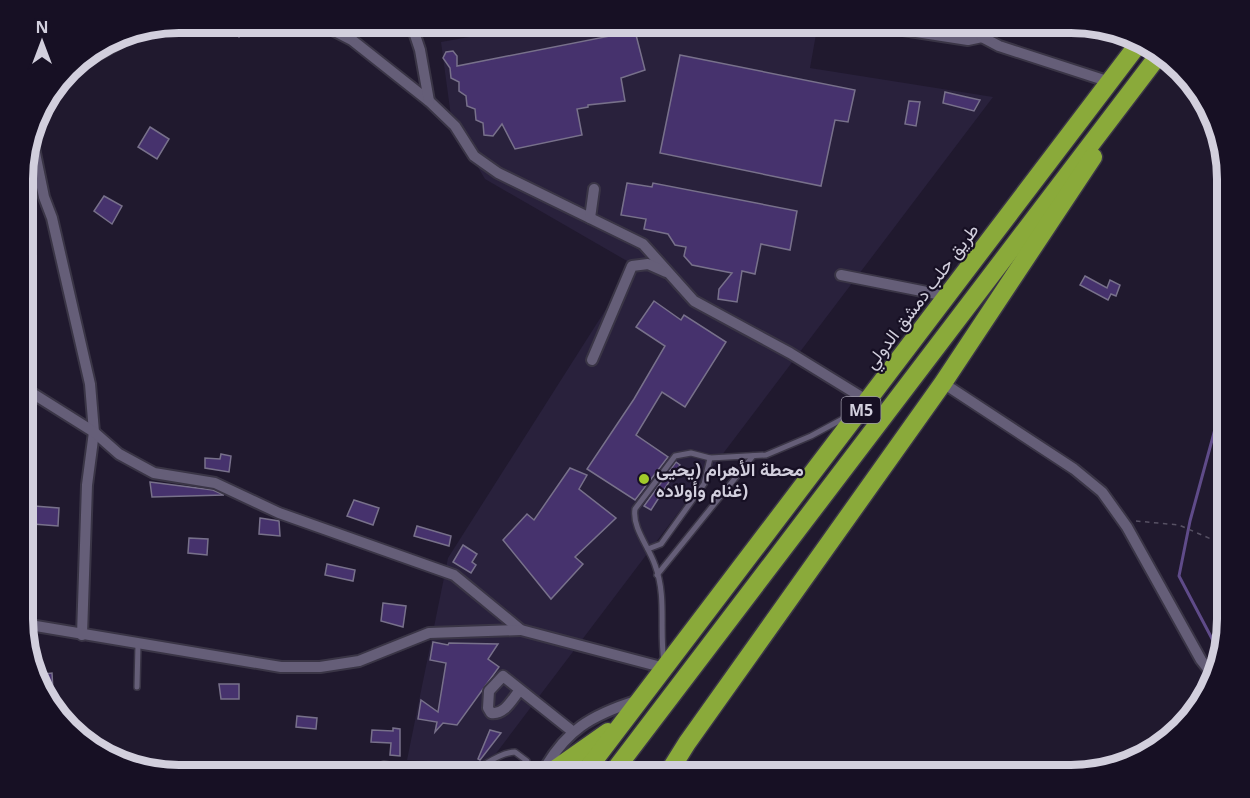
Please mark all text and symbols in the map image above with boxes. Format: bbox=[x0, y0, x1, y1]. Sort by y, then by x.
north arrow bbox=[12, 12, 72, 72]
text: N bbox=[35, 16, 49, 38]
street label: طريق حلب دمشق الدولي bbox=[858, 218, 987, 376]
road number: M5 bbox=[842, 397, 880, 423]
place label: محطة الأهرام (يحيى غنام وأولاده) bbox=[656, 457, 804, 503]
marker: محطة الأهرام (يحيى غنام وأولاده) bbox=[637, 472, 651, 486]

